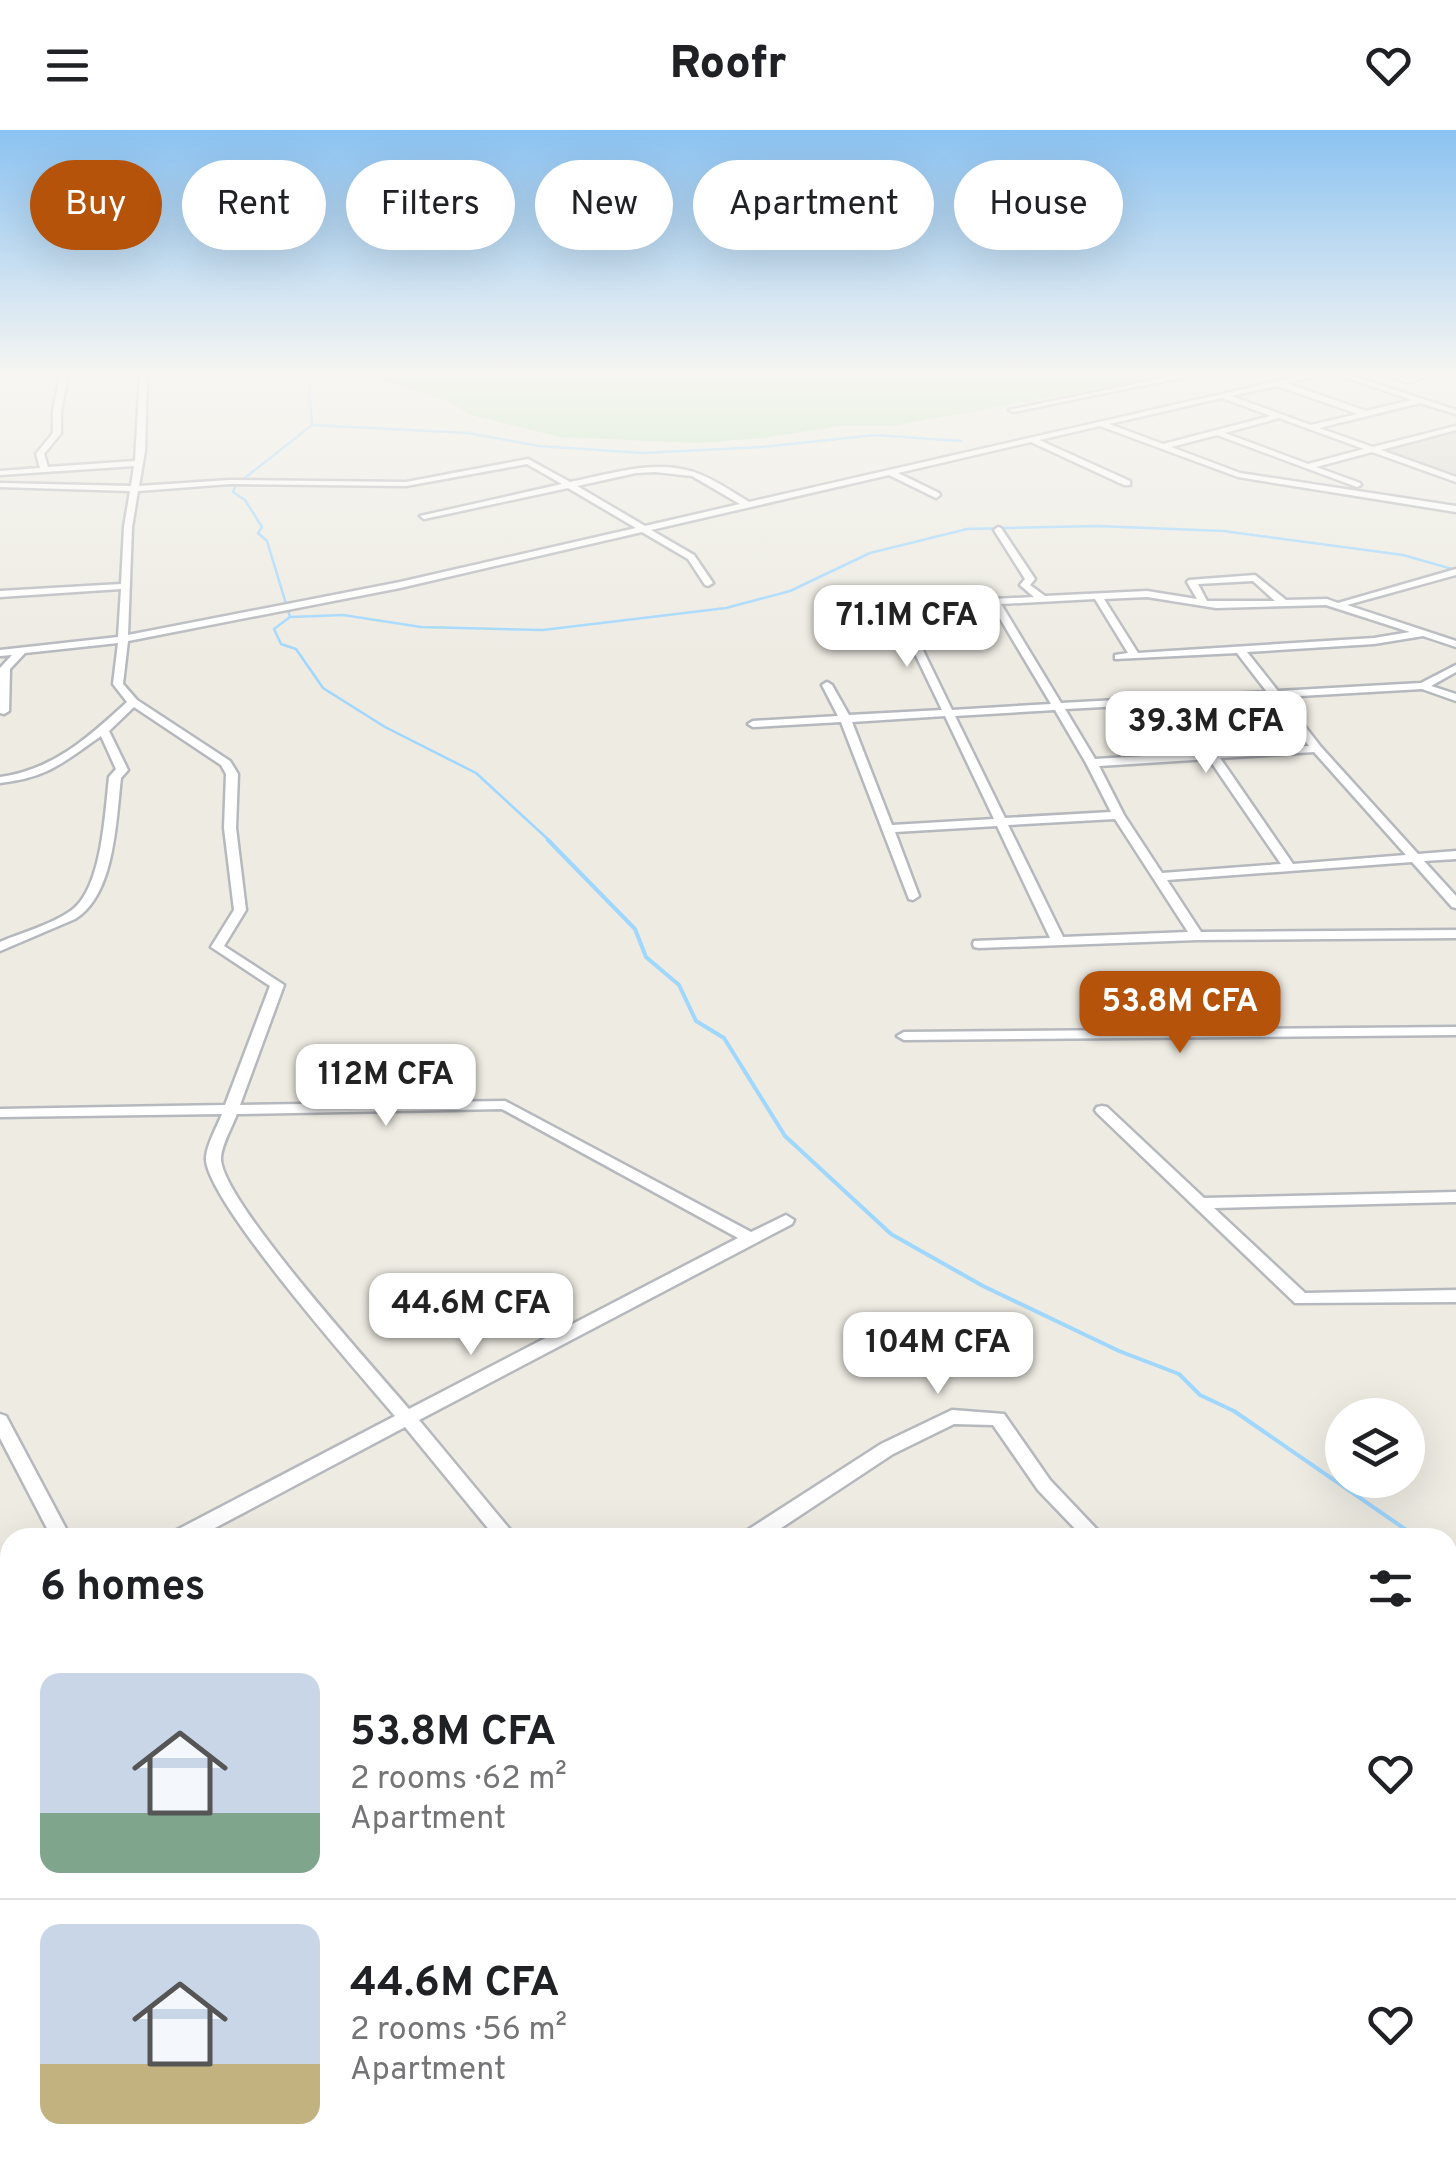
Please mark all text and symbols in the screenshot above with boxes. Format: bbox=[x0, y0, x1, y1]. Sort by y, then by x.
text: Roofr bbox=[670, 37, 786, 94]
icon: menu bbox=[40, 38, 95, 93]
icon: heart bbox=[1361, 38, 1416, 93]
chip: Buy bbox=[30, 160, 162, 250]
chip: Rent bbox=[182, 160, 326, 250]
chip: Filters bbox=[346, 160, 515, 250]
chip: New bbox=[535, 160, 673, 250]
chip: Apartment bbox=[693, 160, 934, 250]
chip: House bbox=[954, 160, 1123, 250]
pin: 71.1M CFA bbox=[793, 585, 1021, 670]
text: 71.1M CFA bbox=[836, 597, 978, 637]
pin: 39.3M CFA bbox=[1092, 691, 1320, 776]
text: 39.3M CFA bbox=[1128, 703, 1284, 743]
pin: 53.8M CFA bbox=[1066, 971, 1294, 1056]
text: 53.8M CFA bbox=[1101, 983, 1259, 1023]
pin: 112M CFA bbox=[283, 1044, 489, 1129]
text: 112M CFA bbox=[318, 1056, 454, 1096]
pin: 44.6M CFA bbox=[357, 1273, 585, 1358]
text: 44.6M CFA bbox=[391, 1285, 551, 1325]
pin: 104M CFA bbox=[835, 1312, 1041, 1397]
text: 104M CFA bbox=[865, 1324, 1011, 1364]
map controls bbox=[1325, 1398, 1425, 1498]
button: layers bbox=[1325, 1398, 1425, 1498]
icon: filters bbox=[1363, 1561, 1418, 1616]
text: 6 homes bbox=[40, 1562, 205, 1615]
text: 53.8M CFA bbox=[350, 1707, 556, 1760]
icon: home bbox=[120, 1713, 240, 1833]
icon: heart bbox=[1363, 1746, 1418, 1801]
text: 2 rooms · 62 m² bbox=[350, 1760, 567, 1800]
text: Apartment bbox=[350, 1800, 506, 1840]
text: 44.6M CFA bbox=[350, 1958, 560, 2011]
icon: home bbox=[120, 1964, 240, 2084]
icon: heart bbox=[1363, 1997, 1418, 2052]
text: 2 rooms · 56 m² bbox=[350, 2011, 567, 2051]
text: Apartment bbox=[350, 2051, 506, 2091]

